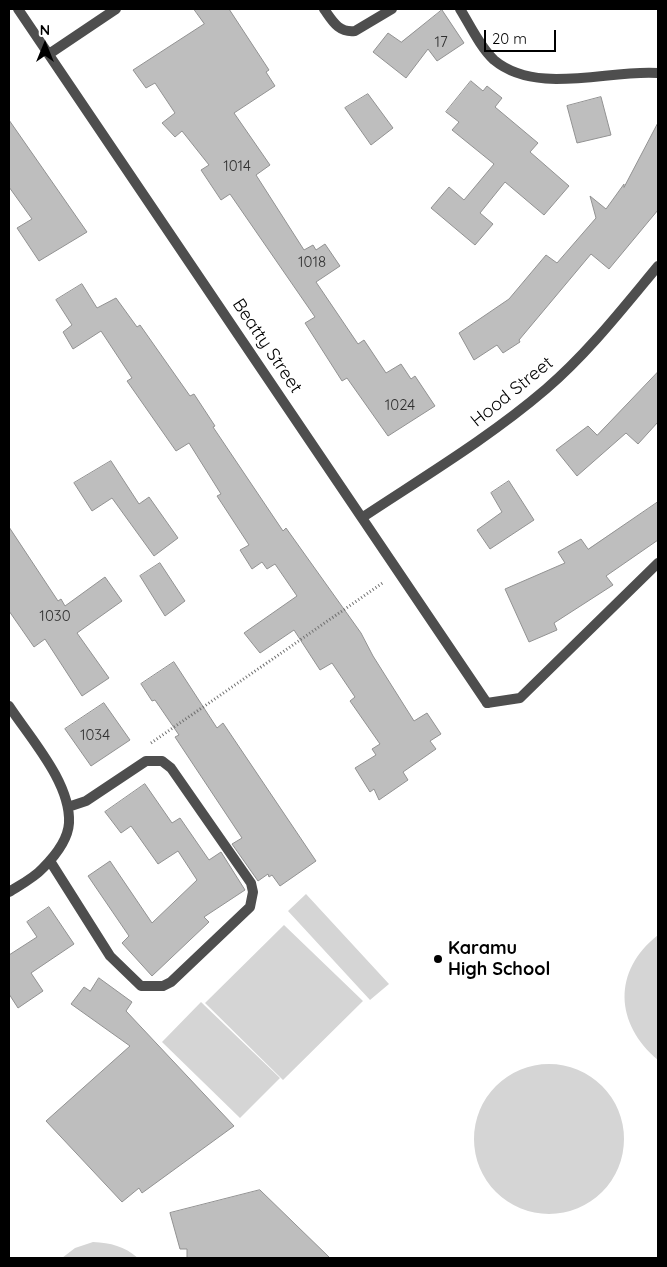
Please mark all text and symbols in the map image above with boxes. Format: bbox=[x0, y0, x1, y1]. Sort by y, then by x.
north arrow bbox=[20, 20, 70, 70]
scale bar bbox=[487, 20, 560, 52]
text: N bbox=[40, 21, 50, 39]
text: 20 m bbox=[492, 29, 527, 48]
house number: 17 bbox=[434, 33, 448, 51]
house number: 1014 bbox=[223, 157, 251, 175]
house number: 1018 bbox=[298, 253, 326, 271]
street label: Beatty Street bbox=[227, 295, 307, 397]
street label: Hood Street bbox=[466, 352, 558, 432]
house number: 1024 bbox=[385, 396, 415, 414]
house number: 1030 bbox=[39, 607, 71, 625]
house number: 1034 bbox=[80, 726, 110, 744]
place label: Karamu High School bbox=[448, 938, 550, 981]
marker: Karamu High School bbox=[432, 953, 444, 965]

